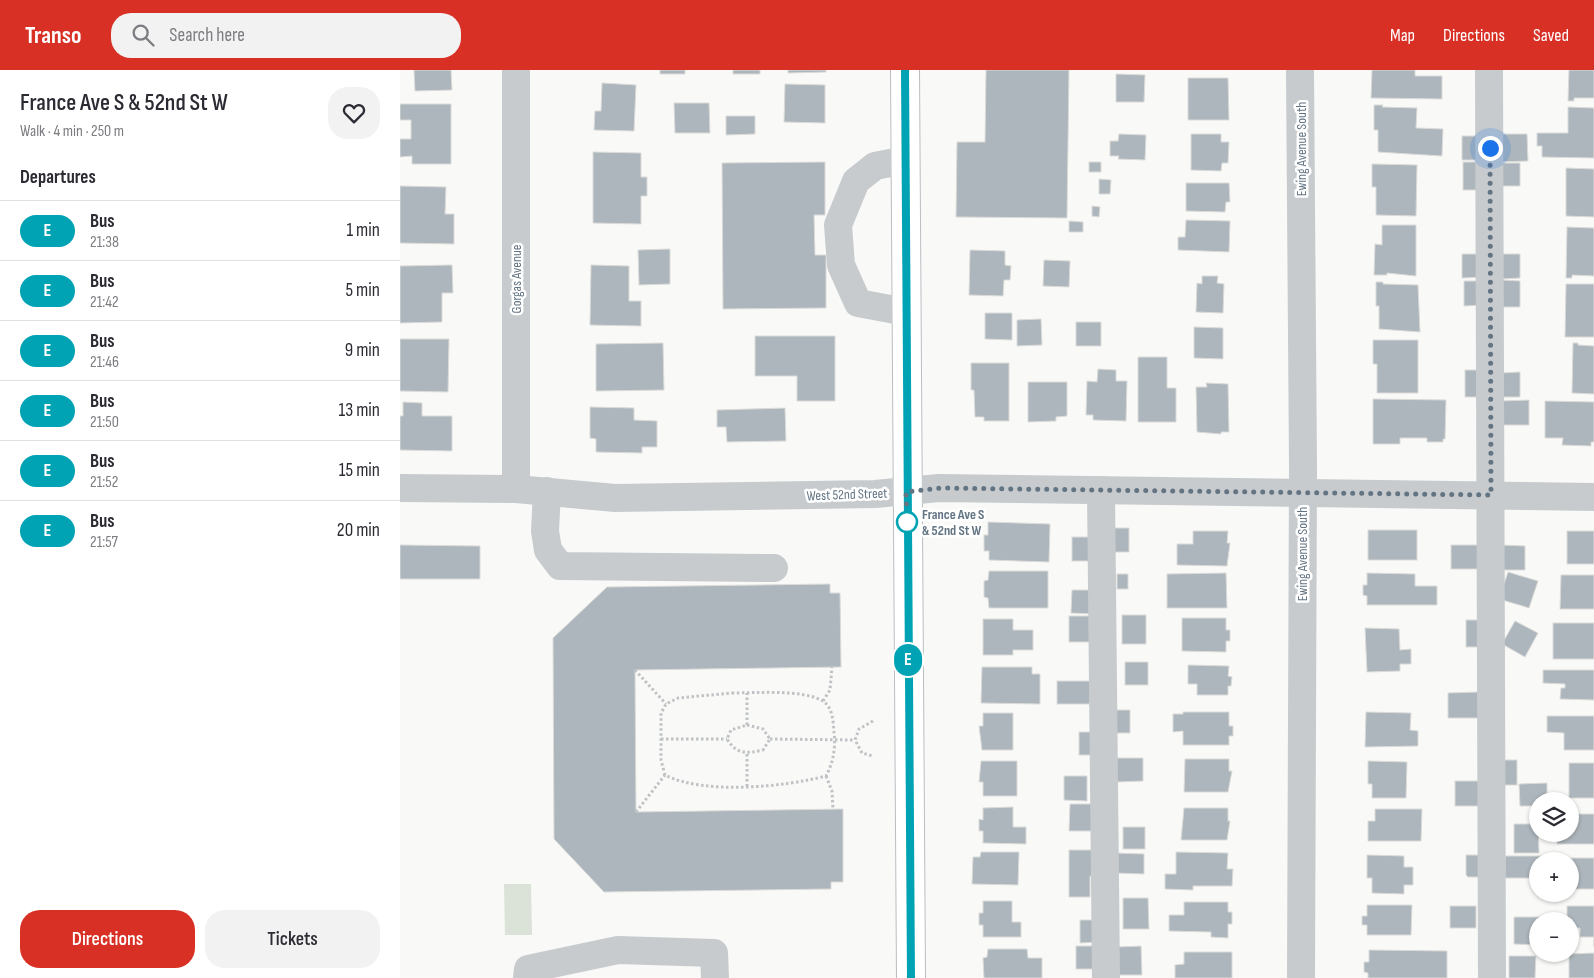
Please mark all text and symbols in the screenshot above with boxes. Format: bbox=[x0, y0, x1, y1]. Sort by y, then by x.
search box bbox=[111, 13, 461, 58]
text: Transo bbox=[25, 21, 81, 50]
icon: search bbox=[129, 21, 157, 49]
text: Search here bbox=[169, 24, 245, 47]
text: Map bbox=[1390, 25, 1415, 46]
text: Directions bbox=[1443, 25, 1505, 46]
text: Saved bbox=[1533, 25, 1569, 46]
button: heart bbox=[328, 87, 380, 139]
text: France Ave S & 52nd St W bbox=[20, 88, 228, 117]
street label: Ewing Avenue South bbox=[1293, 102, 1310, 196]
text: Walk · 4 min · 250 m bbox=[20, 122, 124, 141]
your location bbox=[1478, 136, 1503, 161]
text: Departures bbox=[20, 166, 96, 189]
text: Bus bbox=[90, 210, 115, 233]
text: 1 min bbox=[346, 219, 380, 242]
text: E bbox=[44, 220, 51, 241]
text: 21:38 bbox=[90, 233, 119, 252]
street label: Gorgas Avenue bbox=[508, 245, 525, 313]
text: Bus bbox=[90, 270, 115, 293]
text: 5 min bbox=[345, 279, 380, 302]
text: E bbox=[44, 280, 51, 301]
text: 21:42 bbox=[90, 293, 119, 312]
text: Bus bbox=[90, 330, 115, 353]
text: 9 min bbox=[345, 339, 380, 362]
text: E bbox=[44, 340, 51, 361]
text: 21:46 bbox=[90, 353, 119, 372]
text: Bus bbox=[90, 390, 115, 413]
text: 13 min bbox=[339, 399, 380, 422]
text: E bbox=[44, 400, 51, 421]
text: 21:50 bbox=[90, 413, 119, 432]
text: Bus bbox=[90, 450, 115, 473]
text: 15 min bbox=[339, 459, 380, 482]
text: E bbox=[44, 460, 51, 481]
text: 21:52 bbox=[90, 473, 118, 492]
street label: West 52nd Street bbox=[806, 485, 888, 504]
place label: France Ave S & 52nd St W bbox=[922, 506, 984, 539]
street label: Ewing Avenue South bbox=[1294, 507, 1311, 601]
text: Bus bbox=[90, 510, 115, 533]
marker: France Ave S & 52nd St W bbox=[896, 511, 918, 533]
text: 20 min bbox=[337, 519, 380, 542]
text: E bbox=[44, 520, 51, 541]
text: 21:57 bbox=[90, 533, 118, 552]
line badge: E bbox=[892, 644, 924, 676]
text: E bbox=[904, 649, 912, 670]
map controls bbox=[1529, 792, 1579, 962]
button: layers bbox=[1529, 792, 1579, 842]
button: + bbox=[1529, 852, 1579, 902]
button: Directions bbox=[20, 910, 195, 968]
button: Tickets bbox=[205, 910, 380, 968]
button: − bbox=[1529, 912, 1579, 962]

